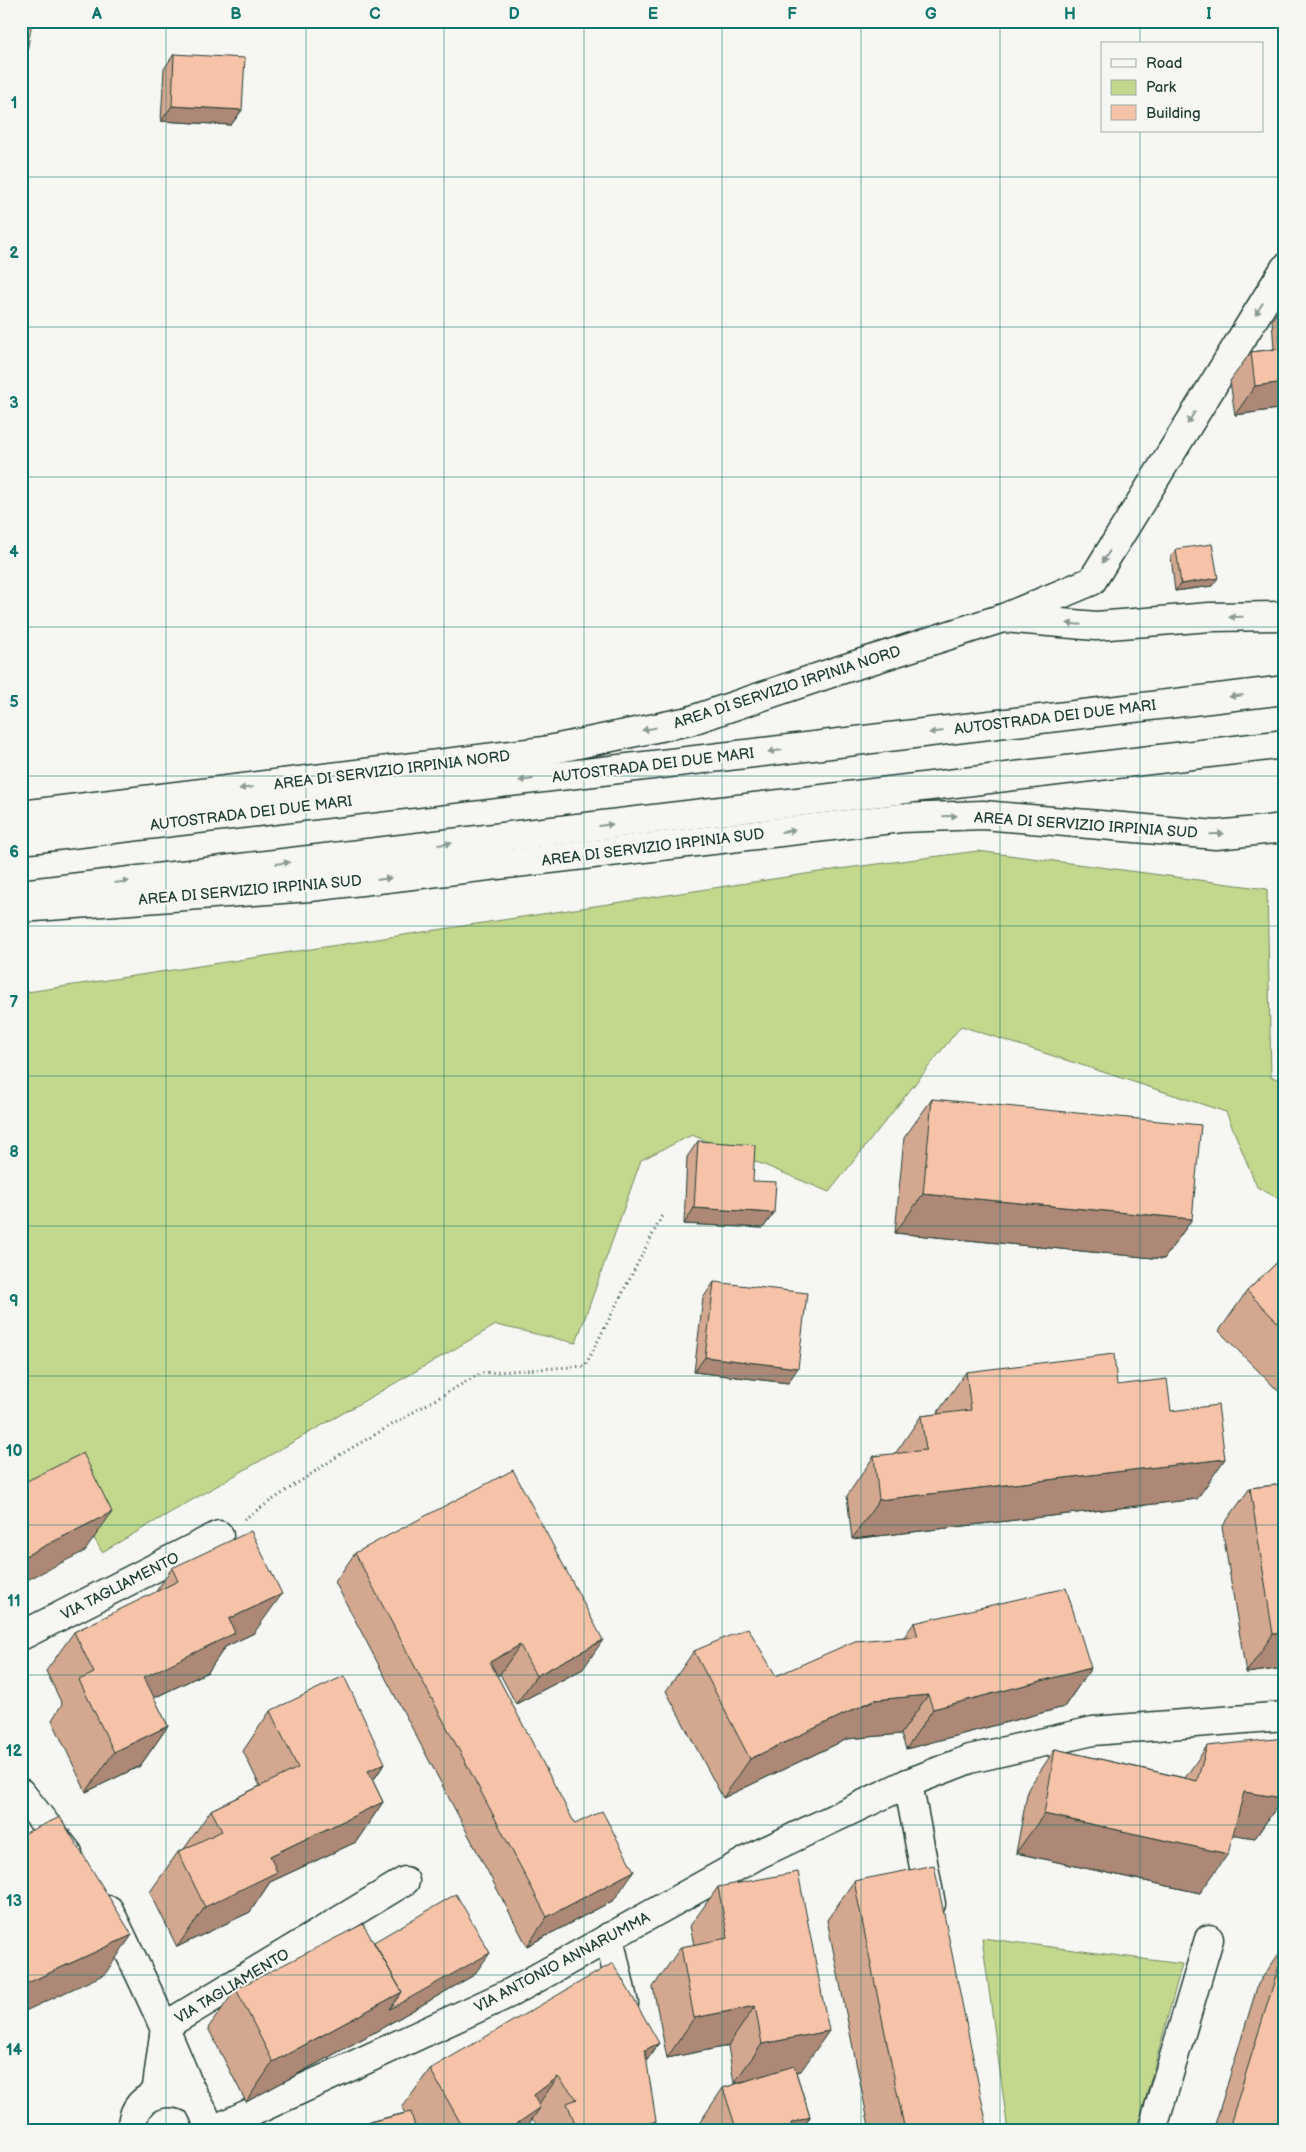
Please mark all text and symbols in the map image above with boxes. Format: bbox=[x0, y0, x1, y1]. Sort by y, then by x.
text: A bbox=[91, 5, 102, 24]
text: B bbox=[230, 5, 242, 24]
text: C bbox=[369, 5, 381, 24]
text: D bbox=[508, 5, 520, 24]
text: E bbox=[648, 5, 658, 24]
text: F bbox=[787, 5, 797, 24]
text: G bbox=[925, 5, 937, 24]
text: H bbox=[1064, 5, 1076, 24]
text: I bbox=[1206, 5, 1212, 24]
legend bbox=[1101, 42, 1264, 132]
text: Road bbox=[1146, 54, 1182, 73]
text: Park bbox=[1146, 78, 1177, 97]
text: 1 bbox=[11, 94, 17, 113]
text: Building bbox=[1146, 104, 1201, 123]
text: 2 bbox=[9, 244, 19, 263]
one-way arrow bbox=[1254, 302, 1264, 316]
text: 3 bbox=[9, 394, 19, 413]
one-way arrow bbox=[1186, 412, 1196, 425]
text: 4 bbox=[9, 543, 19, 562]
one-way arrow bbox=[1102, 551, 1111, 564]
one-way arrow bbox=[1228, 613, 1244, 621]
one-way arrow bbox=[1066, 620, 1082, 628]
street label: AREA DI SERVIZIO IRPINIA NORD bbox=[671, 642, 903, 733]
one-way arrow bbox=[1228, 692, 1244, 700]
text: 5 bbox=[9, 693, 19, 712]
street label: AUTOSTRADA DEI DUE MARI bbox=[953, 696, 1157, 739]
one-way arrow bbox=[641, 726, 657, 734]
one-way arrow bbox=[928, 728, 944, 736]
street label: AUTOSTRADA DEI DUE MARI bbox=[551, 744, 755, 787]
street label: AREA DI SERVIZIO IRPINIA NORD bbox=[273, 747, 511, 794]
one-way arrow bbox=[766, 747, 782, 755]
one-way arrow bbox=[518, 776, 534, 784]
one-way arrow bbox=[238, 784, 254, 792]
street label: AUTOSTRADA DEI DUE MARI bbox=[149, 792, 353, 835]
street label: AREA DI SERVIZIO IRPINIA SUD bbox=[973, 808, 1199, 843]
one-way arrow bbox=[942, 812, 958, 820]
one-way arrow bbox=[598, 821, 614, 829]
street label: AREA DI SERVIZIO IRPINIA SUD bbox=[541, 824, 766, 871]
one-way arrow bbox=[781, 827, 797, 835]
one-way arrow bbox=[1209, 830, 1225, 838]
one-way arrow bbox=[437, 840, 453, 848]
text: 6 bbox=[9, 843, 19, 862]
one-way arrow bbox=[275, 859, 291, 867]
street label: AREA DI SERVIZIO IRPINIA SUD bbox=[138, 871, 363, 910]
one-way arrow bbox=[376, 875, 392, 883]
one-way arrow bbox=[114, 878, 130, 886]
text: 7 bbox=[10, 993, 19, 1012]
text: 8 bbox=[9, 1143, 19, 1162]
text: 9 bbox=[9, 1292, 19, 1311]
text: 10 bbox=[6, 1442, 22, 1461]
street label: VIA TAGLIAMENTO bbox=[58, 1548, 183, 1624]
text: 11 bbox=[7, 1592, 21, 1611]
text: 12 bbox=[6, 1742, 23, 1761]
text: 13 bbox=[6, 1892, 22, 1911]
street label: VIA ANTONIO ANNARUMMA bbox=[471, 1908, 654, 2017]
street label: VIA TAGLIAMENTO bbox=[172, 1945, 293, 2028]
text: 14 bbox=[6, 2041, 23, 2060]

